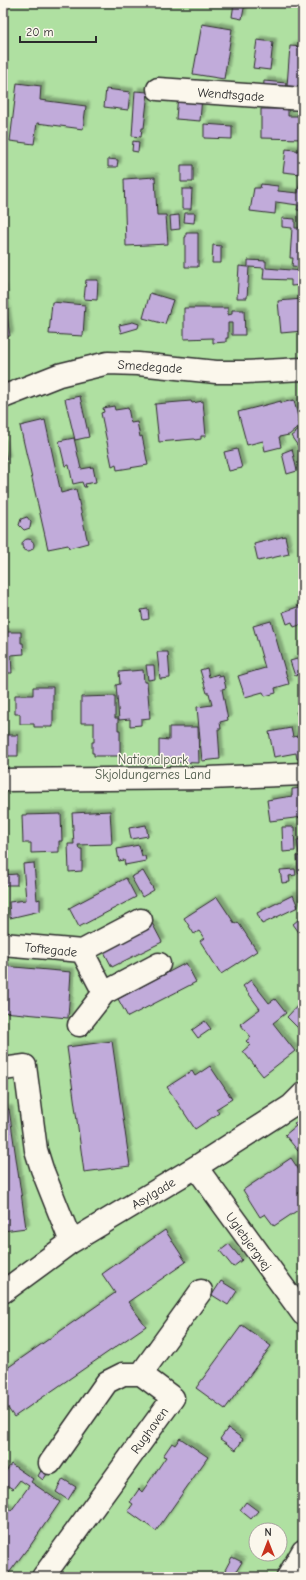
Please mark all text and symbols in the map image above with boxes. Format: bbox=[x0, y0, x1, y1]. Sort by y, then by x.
scale bar bbox=[20, 18, 96, 44]
text: 20 m bbox=[26, 25, 54, 39]
street label: Wendtsgade bbox=[197, 85, 265, 104]
street label: Smedegade bbox=[117, 357, 183, 376]
park label: Nationalpark Skjoldungernes Land bbox=[95, 752, 211, 782]
street label: Toftegade bbox=[24, 939, 79, 960]
street label: Asylgade bbox=[129, 1174, 178, 1212]
street label: Uglebjergvej bbox=[223, 1209, 275, 1273]
street label: Rughaven bbox=[128, 1404, 171, 1456]
north arrow bbox=[248, 1522, 288, 1562]
text: N bbox=[264, 1526, 272, 1539]

